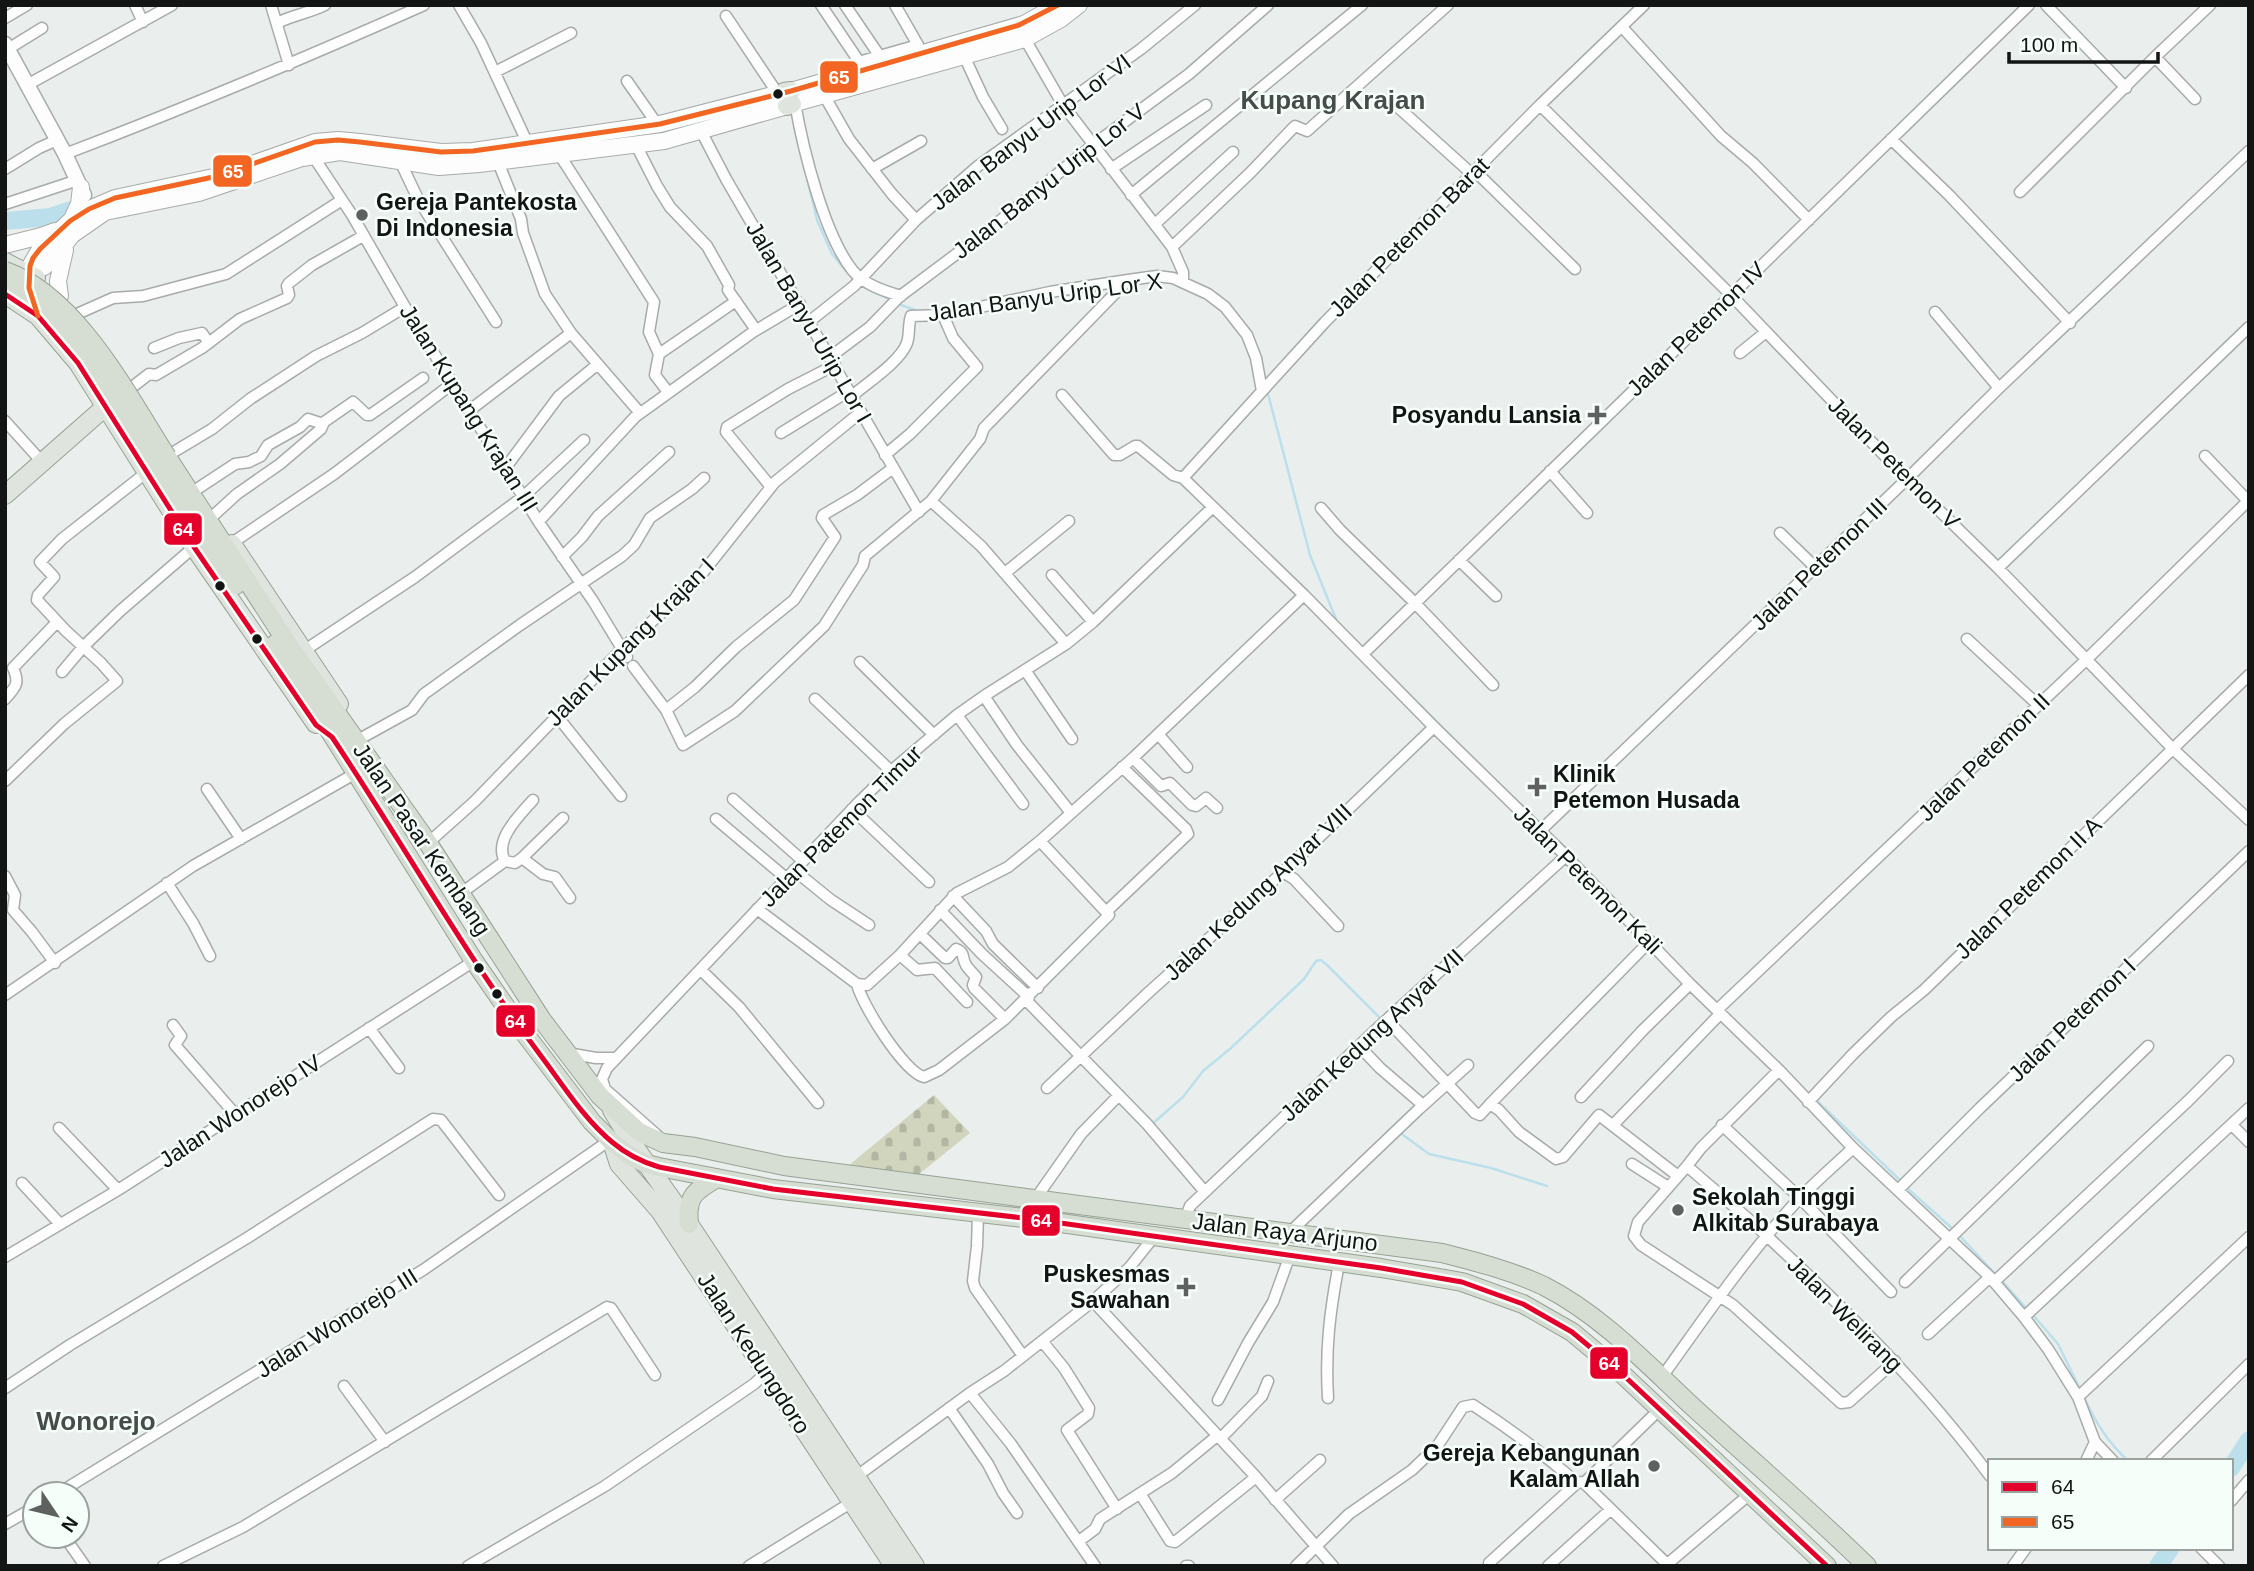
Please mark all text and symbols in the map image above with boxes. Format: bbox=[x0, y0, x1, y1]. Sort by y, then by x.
scale bar bbox=[2009, 21, 2158, 65]
text: 100 m bbox=[2020, 33, 2078, 56]
street label: Jalan Banyu Urip Lor VI bbox=[926, 48, 1136, 216]
line badge: 65 bbox=[819, 60, 859, 94]
text: 65 bbox=[828, 67, 850, 88]
district label: Kupang Krajan bbox=[1241, 85, 1425, 115]
unlabelled marker bbox=[771, 87, 785, 101]
street label: Jalan Banyu Urip Lor V bbox=[947, 97, 1151, 265]
street label: Jalan Petemon Barat bbox=[1324, 151, 1495, 322]
line badge: 65 bbox=[212, 154, 253, 188]
text: 65 bbox=[222, 161, 244, 182]
place label: Gereja Pantekosta Di Indonesia bbox=[376, 189, 577, 241]
marker: Gereja Pantekosta Di Indonesia bbox=[354, 207, 370, 223]
street label: Jalan Banyu Urip Lor I bbox=[741, 217, 877, 427]
street label: Jalan Petemon IV bbox=[1622, 256, 1771, 401]
street label: Jalan Banyu Urip Lor X bbox=[926, 268, 1164, 326]
street label: Jalan Kupang Krajan III bbox=[395, 300, 543, 516]
street label: Jalan Petemon V bbox=[1823, 392, 1966, 535]
place label: Posyandu Lansia bbox=[1392, 402, 1581, 428]
marker: Posyandu Lansia bbox=[1587, 405, 1607, 425]
street label: Jalan Petemon III bbox=[1746, 492, 1892, 636]
line badge: 64 bbox=[163, 512, 203, 546]
text: 64 bbox=[172, 519, 194, 540]
street label: Jalan Kupang Krajan I bbox=[541, 553, 719, 731]
unlabelled marker bbox=[213, 579, 227, 593]
unlabelled marker bbox=[250, 632, 264, 646]
street label: Jalan Petemon II bbox=[1913, 688, 2055, 826]
street label: Jalan Pasar Kembang bbox=[348, 738, 496, 940]
street label: Jalan Patemon Timur bbox=[755, 740, 927, 912]
place label: Klinik Petemon Husada bbox=[1553, 761, 1740, 813]
marker: Klinik Petemon Husada bbox=[1527, 777, 1547, 797]
street label: Jalan Kedung Anyar VIII bbox=[1159, 798, 1357, 986]
street label: Jalan Petemon Kali bbox=[1509, 801, 1667, 959]
street label: Jalan Petemon II A bbox=[1950, 811, 2107, 964]
street label: Jalan Kedung Anyar VII bbox=[1275, 944, 1469, 1126]
street label: Jalan Petemon I bbox=[2003, 953, 2141, 1087]
unlabelled marker bbox=[472, 961, 486, 975]
unlabelled marker bbox=[490, 987, 504, 1001]
line badge: 64 bbox=[495, 1004, 536, 1038]
text: 64 bbox=[504, 1011, 526, 1032]
street label: Jalan Wonorejo IV bbox=[154, 1049, 326, 1173]
place label: Sekolah Tinggi Alkitab Surabaya bbox=[1692, 1184, 1879, 1236]
marker: Sekolah Tinggi Alkitab Surabaya bbox=[1670, 1202, 1686, 1218]
line badge: 64 bbox=[1021, 1204, 1061, 1237]
street label: Jalan Raya Arjuno bbox=[1191, 1208, 1379, 1256]
text: 64 bbox=[1030, 1210, 1052, 1231]
street label: Jalan Welirang bbox=[1782, 1251, 1908, 1377]
place label: Puskesmas Sawahan bbox=[1043, 1261, 1170, 1313]
street label: Jalan Wonorejo III bbox=[252, 1263, 422, 1383]
street label: Jalan Kedungdoro bbox=[692, 1268, 816, 1438]
marker: Puskesmas Sawahan bbox=[1176, 1277, 1196, 1297]
line badge: 64 bbox=[1589, 1346, 1629, 1380]
text: 64 bbox=[1598, 1353, 1620, 1374]
district label: Wonorejo bbox=[36, 1406, 156, 1436]
place label: Gereja Kebangunan Kalam Allah bbox=[1423, 1440, 1640, 1492]
marker: Gereja Kebangunan Kalam Allah bbox=[1646, 1458, 1662, 1474]
legend bbox=[1988, 1459, 2233, 1550]
text: 64 bbox=[2051, 1475, 2075, 1498]
north arrow bbox=[21, 1480, 91, 1550]
text: 65 bbox=[2051, 1510, 2074, 1533]
text: N bbox=[57, 1513, 82, 1536]

